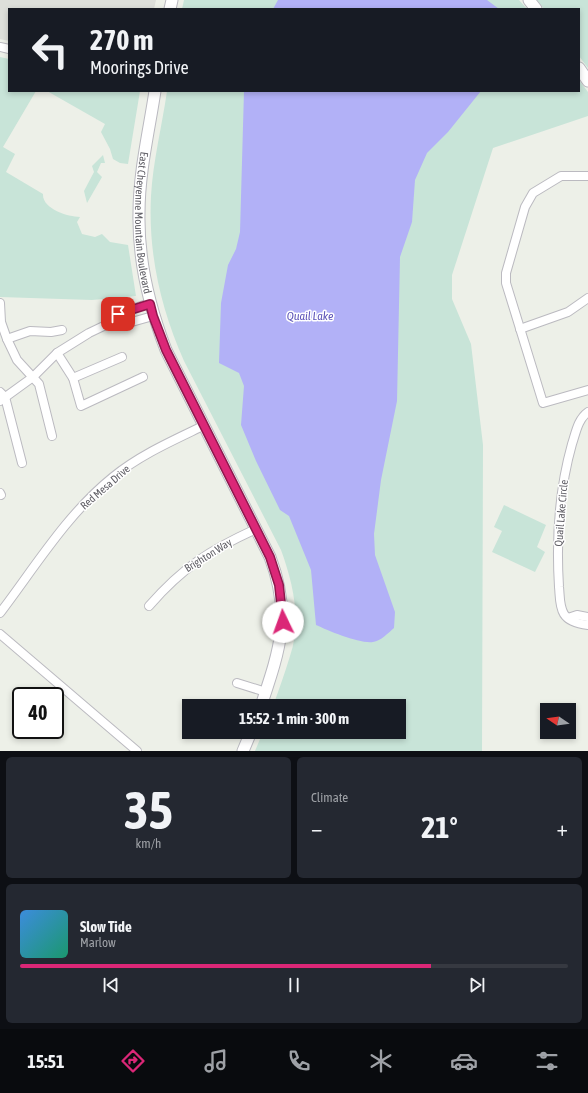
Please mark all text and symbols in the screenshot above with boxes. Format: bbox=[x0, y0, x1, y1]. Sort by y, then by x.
icon: left bbox=[24, 24, 76, 76]
text: 270 m bbox=[90, 24, 153, 56]
text: Moorings Drive bbox=[90, 57, 189, 78]
street label: East Cheyenne Mountain Boulevard bbox=[133, 151, 154, 295]
pin bbox=[101, 297, 135, 331]
icon: arrive bbox=[107, 303, 129, 325]
water label: Quail Lake bbox=[287, 309, 334, 323]
street label: Red Mesa Drive bbox=[78, 462, 132, 512]
street label: Quail Lake Circle bbox=[552, 479, 570, 547]
street label: Brighton Way bbox=[182, 536, 234, 574]
position arrow bbox=[262, 601, 304, 643]
speed limit sign: 40 bbox=[12, 687, 64, 739]
north arrow bbox=[540, 703, 576, 739]
map controls bbox=[540, 703, 576, 739]
text: 15:52 · 1 min · 300 m bbox=[239, 710, 349, 727]
text: 35 bbox=[124, 780, 173, 840]
text: Climate bbox=[311, 790, 348, 805]
text: 21° bbox=[421, 810, 458, 844]
text: − bbox=[311, 815, 322, 841]
text: + bbox=[557, 815, 568, 841]
text: km/h bbox=[136, 836, 161, 851]
text: Slow Tide bbox=[80, 918, 132, 935]
text: Marlow bbox=[80, 935, 116, 950]
icon: previous bbox=[100, 974, 122, 996]
icon: pause bbox=[283, 974, 305, 996]
icon: next bbox=[466, 974, 488, 996]
icon: directions bbox=[119, 1047, 147, 1075]
icon: music bbox=[202, 1047, 230, 1075]
icon: phone bbox=[285, 1047, 313, 1075]
icon: climate bbox=[367, 1047, 395, 1075]
icon: car bbox=[450, 1047, 478, 1075]
icon: filters bbox=[533, 1047, 561, 1075]
text: 15:51 bbox=[27, 1051, 64, 1072]

